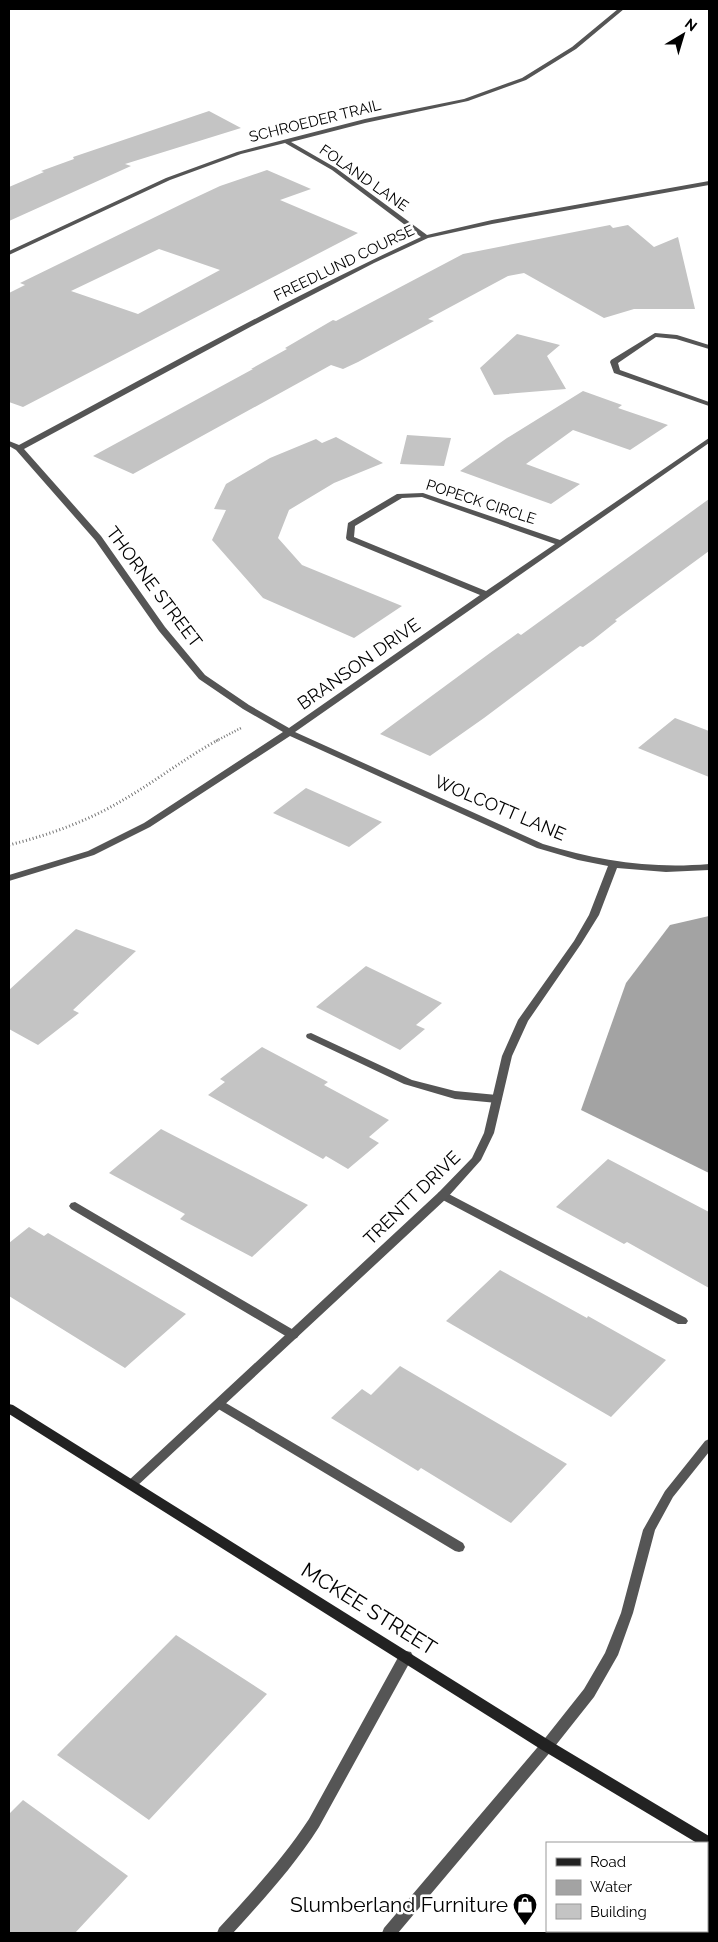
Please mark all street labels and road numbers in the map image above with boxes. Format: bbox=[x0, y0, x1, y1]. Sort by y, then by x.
street label: SCHROEDER TRAIL bbox=[247, 96, 383, 146]
street label: FOLAND LANE bbox=[316, 141, 412, 215]
street label: FREEDLUND COURSE bbox=[271, 221, 417, 305]
street label: POPECK CIRCLE bbox=[424, 476, 538, 528]
street label: THORNE STREET bbox=[102, 522, 207, 651]
street label: BRANSON DRIVE bbox=[293, 613, 424, 714]
street label: WOLCOTT LANE bbox=[431, 770, 569, 845]
street label: TRENTT DRIVE bbox=[359, 1146, 464, 1249]
street label: MCKEE STREET bbox=[297, 1557, 442, 1660]

